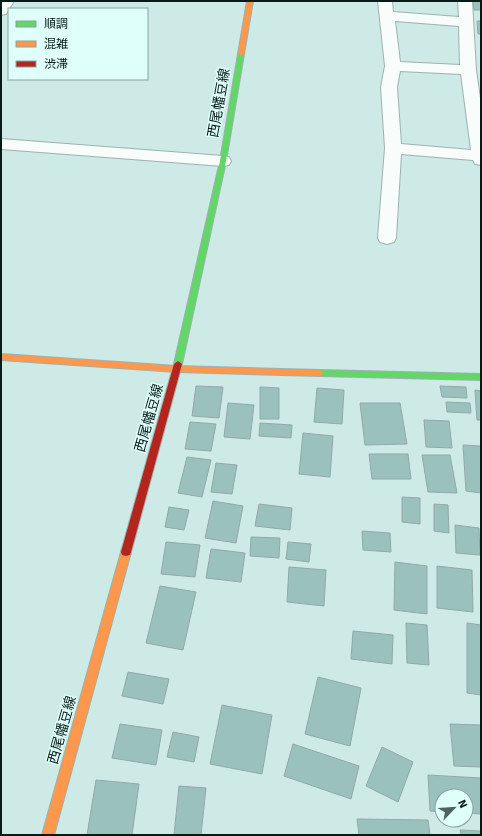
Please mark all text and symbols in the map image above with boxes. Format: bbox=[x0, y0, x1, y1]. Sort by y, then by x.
legend bbox=[8, 8, 148, 80]
text: 順調 bbox=[44, 17, 68, 32]
text: 混雑 bbox=[44, 37, 68, 52]
text: 渋滞 bbox=[44, 57, 68, 72]
street label: 西尾幡豆線 bbox=[205, 67, 233, 139]
street label: 西尾幡豆線 bbox=[131, 382, 167, 454]
street label: 西尾幡豆線 bbox=[44, 694, 80, 766]
north arrow bbox=[434, 788, 474, 828]
text: N bbox=[455, 798, 470, 810]

